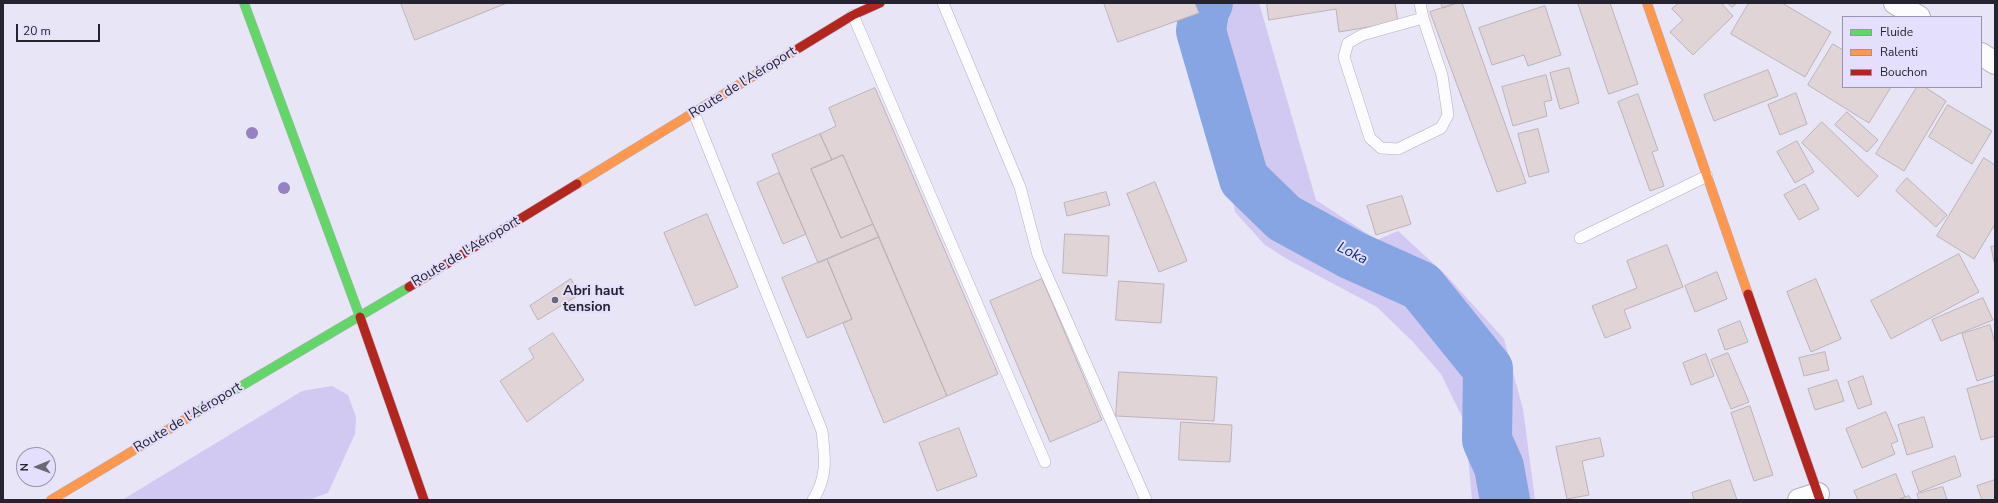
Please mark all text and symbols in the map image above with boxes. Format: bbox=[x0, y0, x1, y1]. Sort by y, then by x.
scale bar bbox=[18, 16, 102, 42]
legend bbox=[1842, 16, 1982, 88]
text: 20 m bbox=[23, 23, 51, 39]
text: Fluide bbox=[1880, 24, 1913, 40]
street label: Route de l'Aéroport bbox=[686, 43, 800, 123]
text: Ralenti bbox=[1880, 44, 1918, 60]
text: Bouchon bbox=[1880, 64, 1927, 80]
street label: Route de l'Aéroport bbox=[409, 213, 523, 291]
water label: Loka bbox=[1334, 239, 1370, 269]
place label: Abri haut tension bbox=[563, 284, 624, 316]
marker: Abri haut tension bbox=[550, 295, 560, 305]
street label: Route de l'Aéroport bbox=[131, 379, 245, 457]
north arrow bbox=[16, 447, 56, 487]
text: N bbox=[17, 463, 32, 471]

